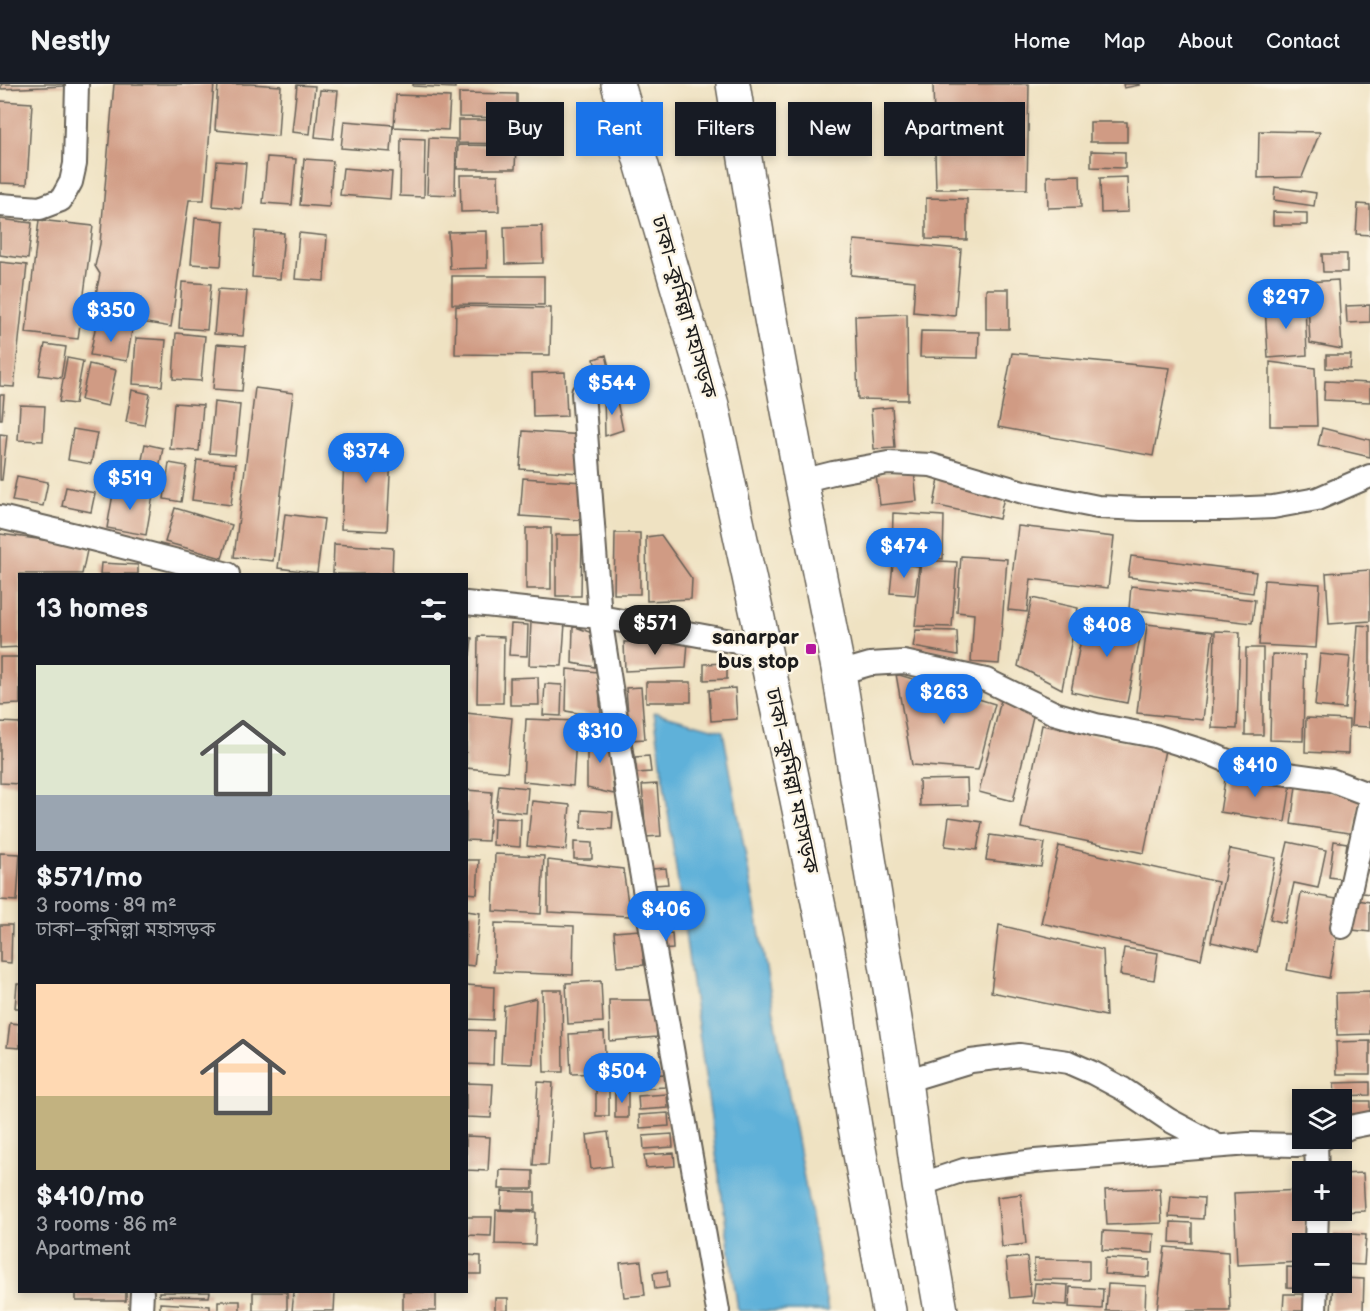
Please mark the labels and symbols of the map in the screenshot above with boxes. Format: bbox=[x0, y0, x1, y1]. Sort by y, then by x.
street label: ঢাকা–কুমিল্লা মহাসড়ক bbox=[646, 212, 722, 402]
pin: $297 bbox=[1250, 279, 1322, 330]
pin: $350 bbox=[75, 292, 147, 343]
pin: $544 bbox=[576, 365, 648, 416]
pin: $374 bbox=[330, 433, 402, 484]
pin: $519 bbox=[94, 460, 166, 511]
pin: $474 bbox=[868, 528, 940, 579]
pin: $571 bbox=[619, 605, 691, 656]
pin: $408 bbox=[1071, 607, 1143, 658]
place label: sanarpar bus stop bbox=[712, 625, 800, 674]
marker: sanarpar bus stop bbox=[804, 642, 818, 656]
pin: $263 bbox=[908, 674, 980, 725]
street label: ঢাকা–কুমিল্লা মহাসড়ক bbox=[760, 685, 824, 877]
pin: $310 bbox=[564, 713, 636, 764]
pin: $410 bbox=[1219, 747, 1291, 798]
pin: $406 bbox=[630, 891, 702, 942]
pin: $504 bbox=[586, 1053, 658, 1104]

